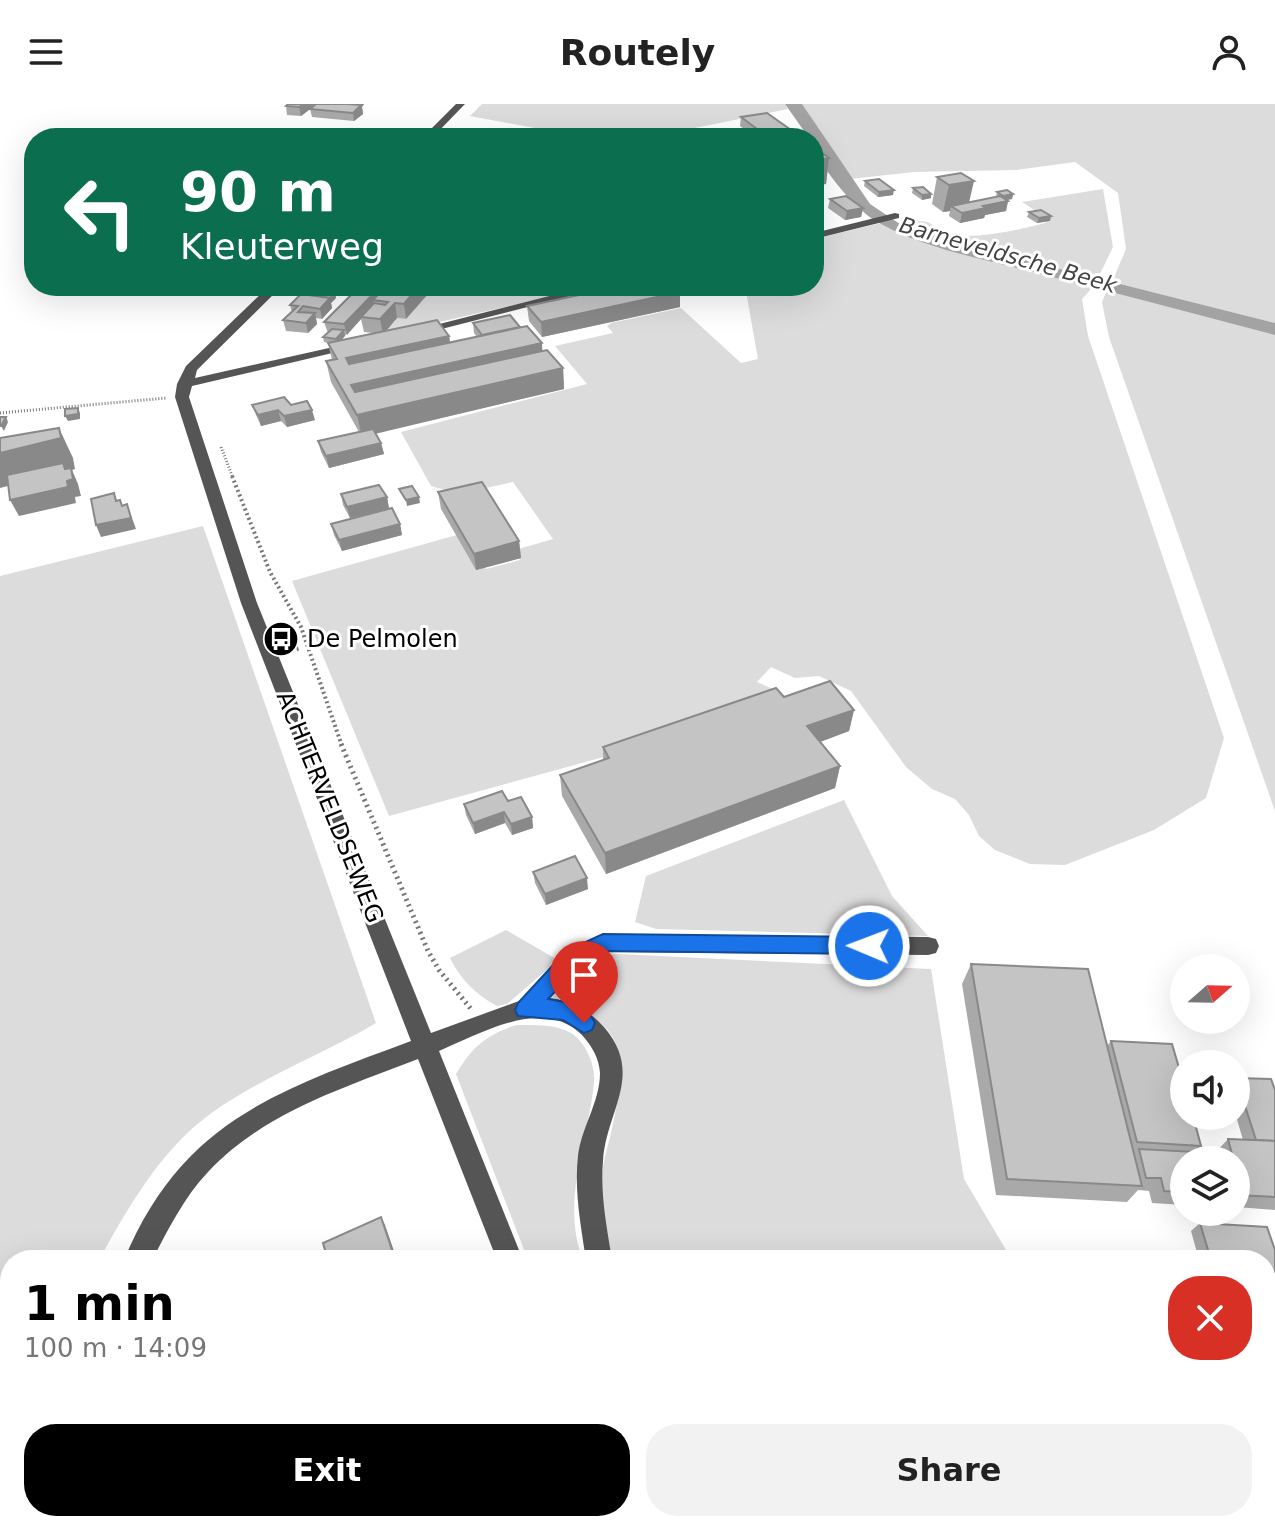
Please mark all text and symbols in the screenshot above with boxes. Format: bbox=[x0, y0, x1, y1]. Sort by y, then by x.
icon: menu bbox=[24, 30, 68, 74]
icon: person bbox=[1207, 30, 1251, 74]
text: Routely bbox=[560, 32, 715, 73]
text: 90 m bbox=[180, 159, 336, 224]
icon: left bbox=[48, 160, 152, 264]
water label: Barneveldsche Beek bbox=[897, 212, 1121, 298]
text: Kleuterweg bbox=[180, 226, 384, 267]
bus stop icon: De Pelmolen bbox=[262, 620, 300, 658]
place label: De Pelmolen bbox=[307, 625, 458, 653]
street label: ACHTERVELDSEWEG bbox=[271, 687, 389, 927]
position arrow bbox=[827, 904, 911, 988]
pin bbox=[550, 941, 618, 1023]
icon: arrive bbox=[562, 953, 606, 997]
north arrow bbox=[1170, 954, 1250, 1034]
map controls bbox=[1170, 954, 1250, 1226]
button: sound bbox=[1170, 1050, 1250, 1130]
button: layers bbox=[1170, 1146, 1250, 1226]
text: 1 min bbox=[24, 1275, 175, 1331]
button: close bbox=[1168, 1276, 1252, 1360]
text: 100 m · 14:09 bbox=[24, 1333, 207, 1363]
button: Exit bbox=[24, 1424, 630, 1516]
button: Share bbox=[646, 1424, 1252, 1516]

